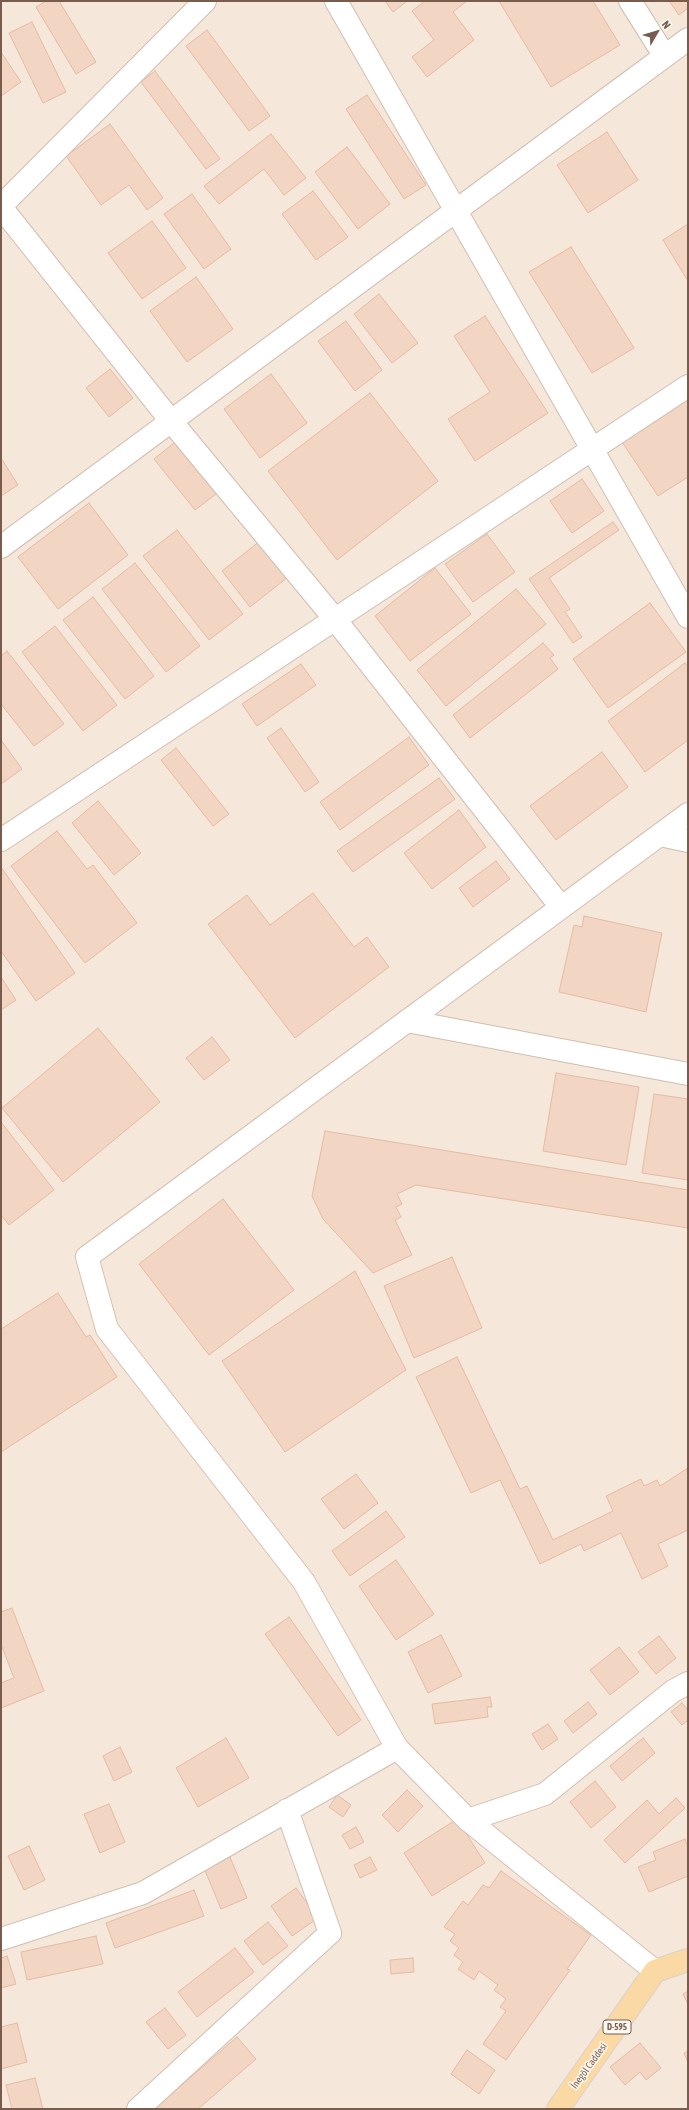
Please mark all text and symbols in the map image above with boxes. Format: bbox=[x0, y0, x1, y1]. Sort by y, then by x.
north arrow bbox=[637, 12, 677, 52]
text: N bbox=[660, 18, 673, 31]
road number: D-595 bbox=[603, 2020, 631, 2034]
street label: İnegöl Caddesi bbox=[568, 2041, 610, 2091]

